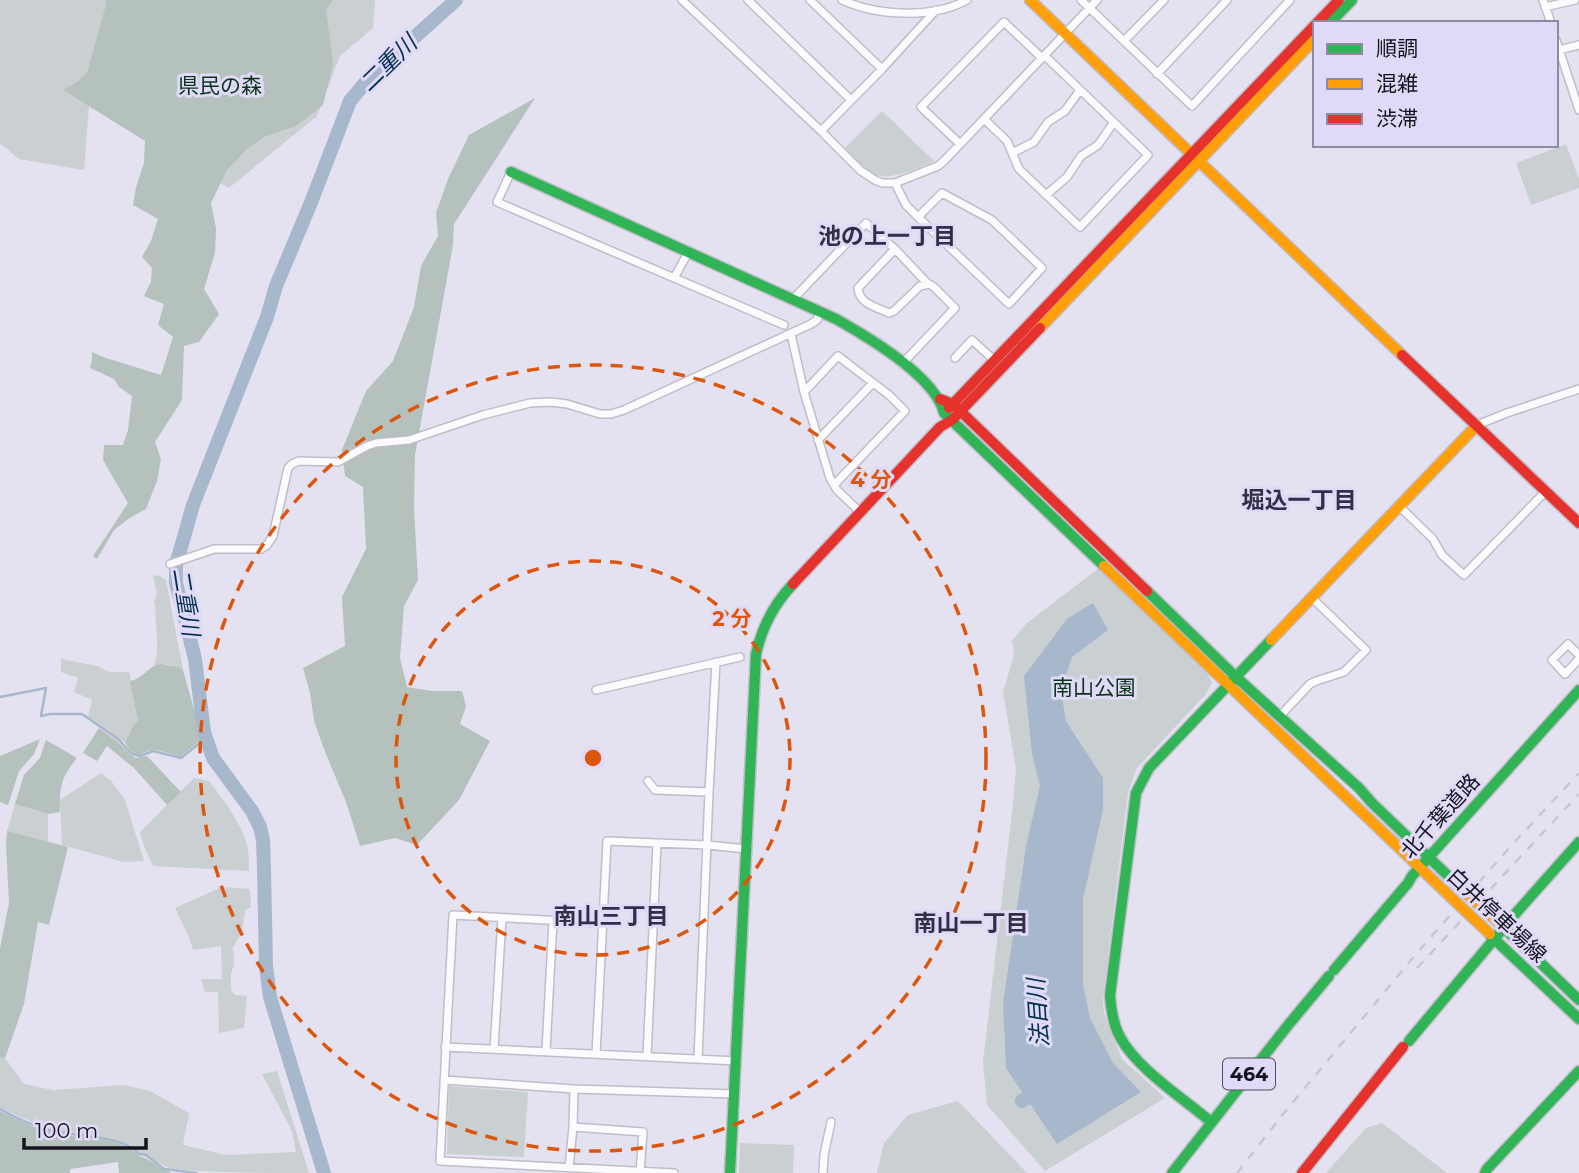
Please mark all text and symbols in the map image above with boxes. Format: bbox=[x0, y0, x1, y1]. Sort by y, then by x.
legend bbox=[1313, 21, 1558, 147]
water label: 二重川 bbox=[353, 27, 425, 97]
text: 順調 bbox=[1376, 36, 1418, 61]
text: 混雑 bbox=[1376, 71, 1418, 96]
park label: 県民の森 bbox=[178, 73, 262, 98]
text: 渋滞 bbox=[1376, 106, 1418, 131]
district label: 池の上一丁目 bbox=[818, 222, 956, 250]
text: 4 分 bbox=[850, 467, 892, 492]
district label: 堀込一丁目 bbox=[1242, 486, 1357, 514]
water label: 二重川 bbox=[167, 566, 206, 641]
text: 2 分 bbox=[712, 606, 752, 631]
park label: 南山公園 bbox=[1052, 675, 1136, 700]
centre of rings bbox=[581, 746, 605, 770]
street label: 北千葉道路 bbox=[1396, 769, 1484, 863]
street label: 白井停車場線 bbox=[1442, 863, 1552, 967]
district label: 南山三丁目 bbox=[554, 902, 669, 930]
district label: 南山一丁目 bbox=[914, 909, 1029, 937]
water label: 法目川 bbox=[1021, 975, 1054, 1048]
road number: 464 bbox=[1223, 1058, 1275, 1090]
scale bar bbox=[24, 1106, 147, 1150]
text: 100 m bbox=[35, 1118, 98, 1143]

